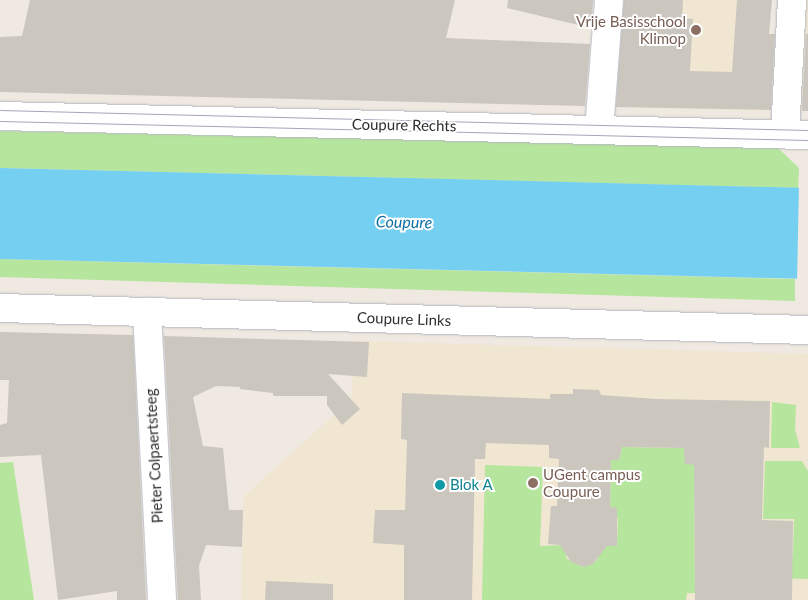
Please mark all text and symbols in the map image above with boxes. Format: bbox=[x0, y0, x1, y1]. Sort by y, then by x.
place label: Vrije Basisschool Klimop bbox=[576, 12, 686, 47]
marker: Vrije Basisschool Klimop bbox=[690, 24, 702, 36]
street label: Coupure Rechts bbox=[352, 115, 456, 135]
water label: Coupure bbox=[376, 212, 432, 232]
street label: Coupure Links bbox=[357, 308, 451, 330]
street label: Pieter Colpaertsteeg bbox=[141, 388, 167, 524]
place label: UGent campus Coupure bbox=[543, 465, 641, 500]
place label: Blok A bbox=[450, 476, 493, 494]
marker: UGent campus Coupure bbox=[527, 477, 539, 489]
marker: Blok A bbox=[434, 479, 446, 491]

